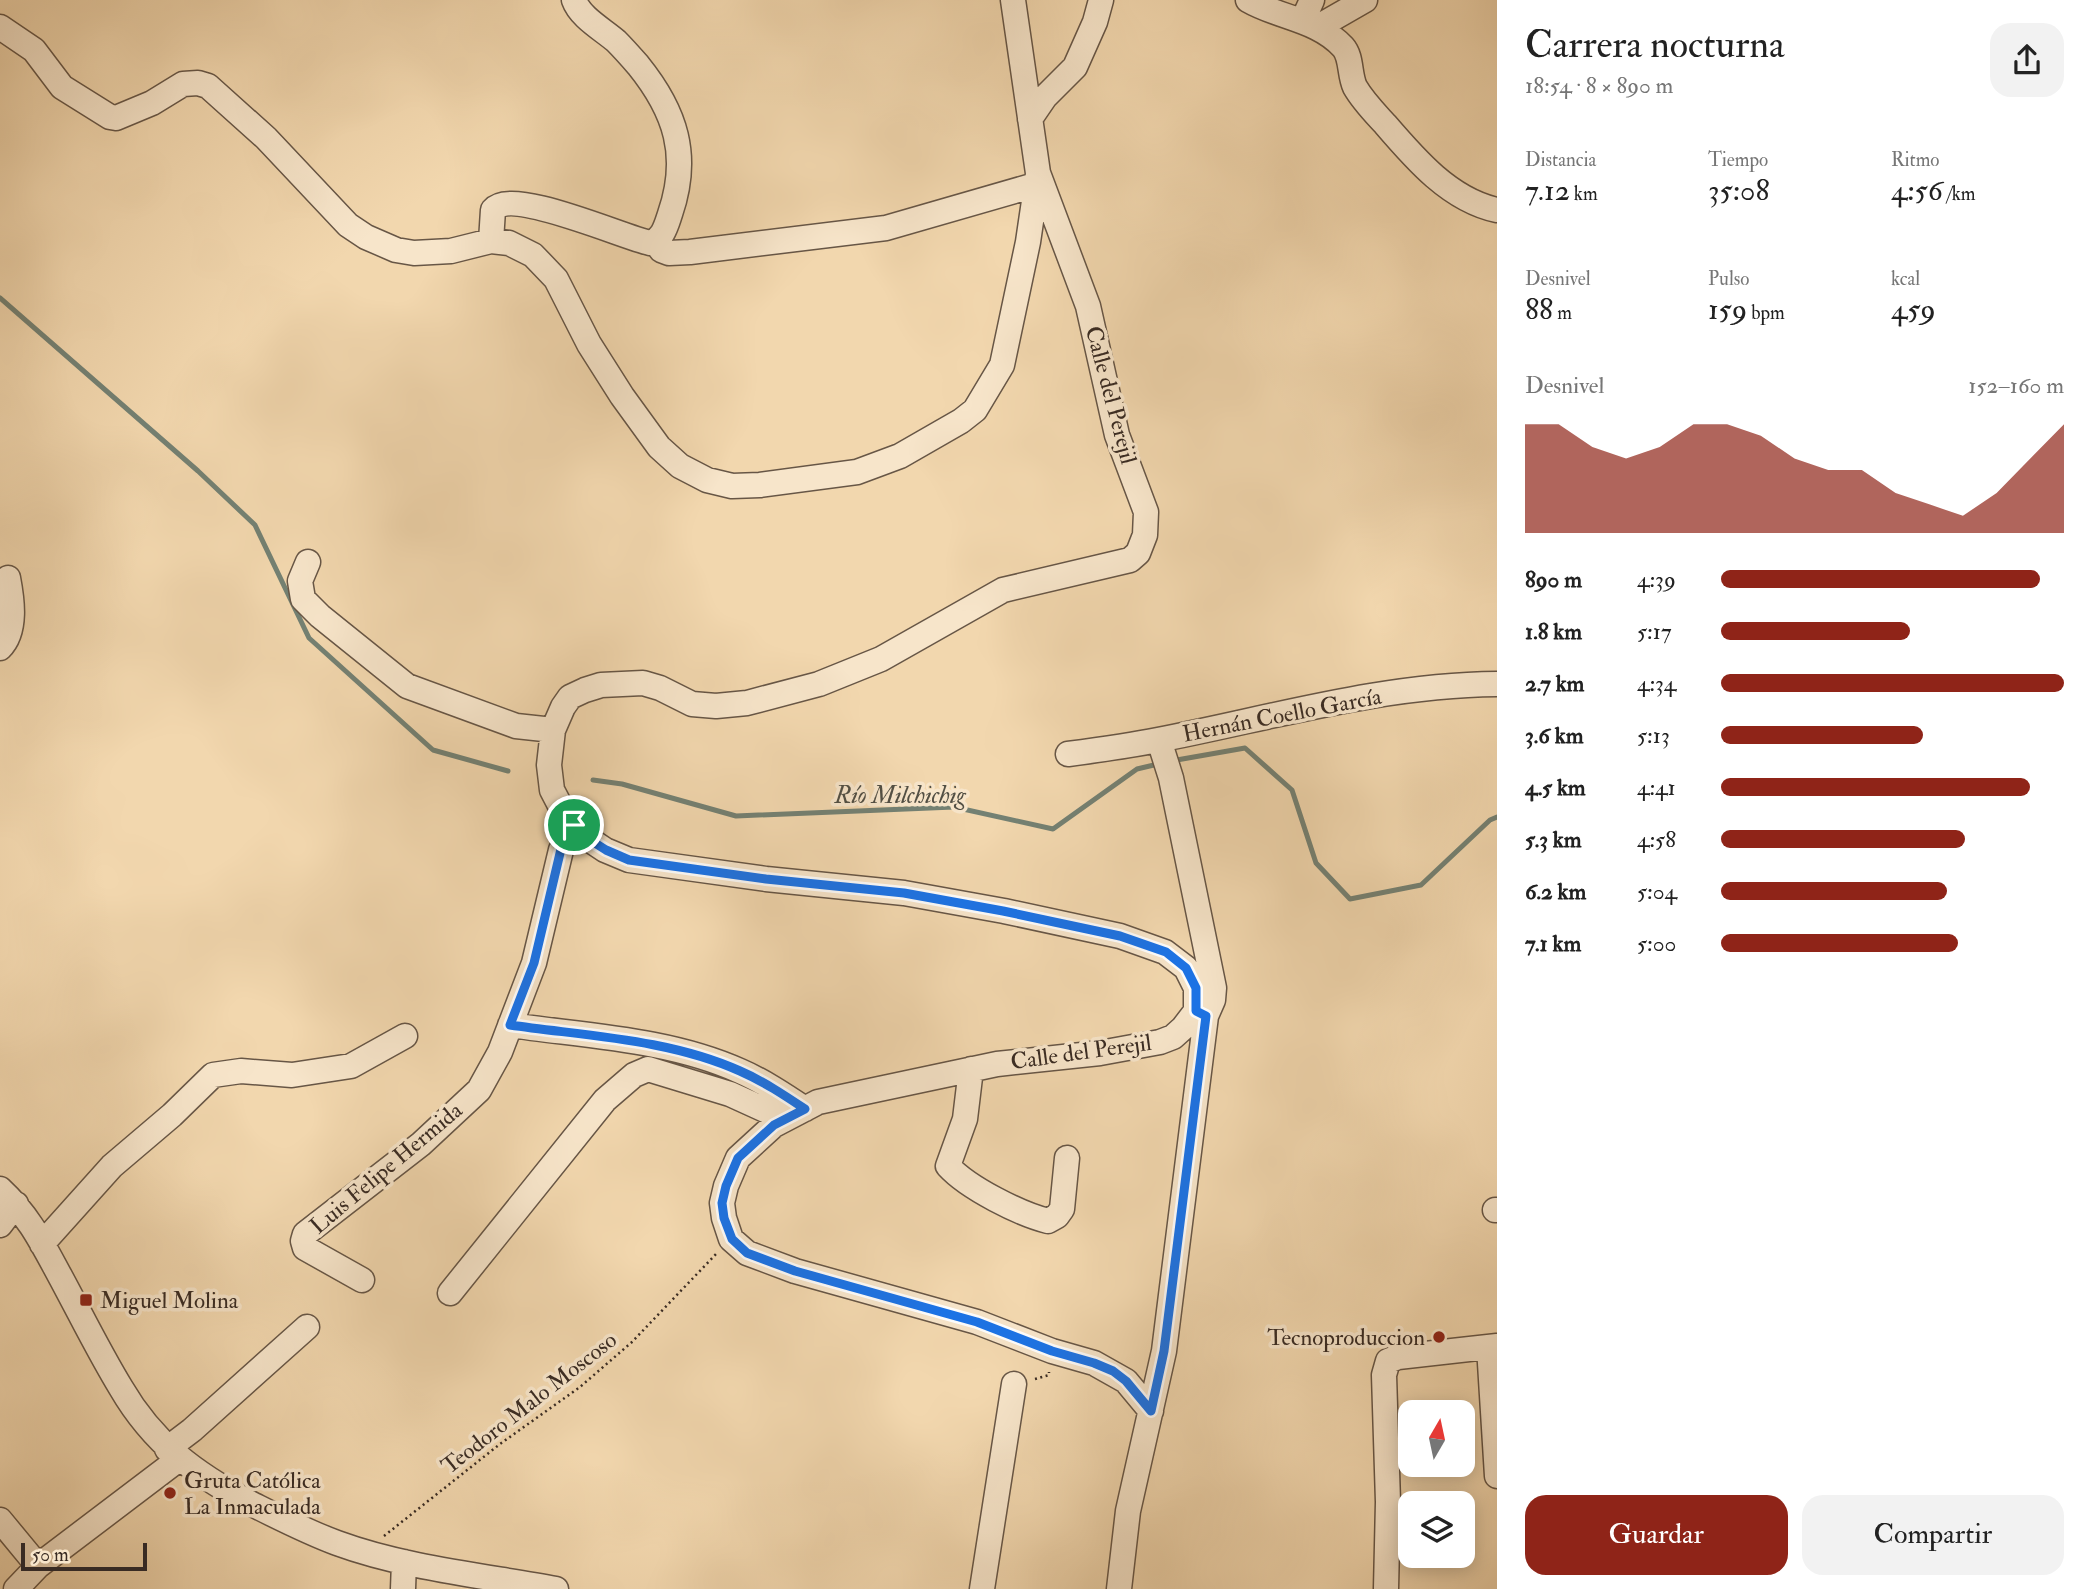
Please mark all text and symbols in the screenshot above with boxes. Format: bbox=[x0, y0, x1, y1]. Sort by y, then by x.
text: Carrera nocturna bbox=[1525, 21, 1785, 69]
button: share bbox=[1990, 23, 2064, 97]
text: 18:54 · 8 × 890 m bbox=[1525, 71, 1673, 100]
text: Distancia bbox=[1525, 148, 1596, 172]
text: Tiempo bbox=[1708, 148, 1768, 172]
text: Ritmo bbox=[1891, 148, 1940, 172]
text: 7.12 bbox=[1525, 172, 1570, 209]
text: 35:08 bbox=[1708, 172, 1770, 209]
text: 4:56 bbox=[1891, 172, 1943, 209]
text: km bbox=[1570, 182, 1598, 206]
text: /km bbox=[1943, 182, 1976, 206]
text: Desnivel bbox=[1525, 267, 1591, 291]
text: Pulso bbox=[1708, 267, 1749, 291]
text: kcal bbox=[1891, 267, 1920, 291]
text: 88 bbox=[1525, 291, 1553, 328]
text: 159 bbox=[1708, 291, 1747, 328]
text: 459 bbox=[1891, 291, 1936, 328]
text: m bbox=[1553, 301, 1572, 325]
text: bpm bbox=[1747, 301, 1785, 325]
street label: Calle del Perejil bbox=[1079, 323, 1143, 467]
text: Desnivel bbox=[1525, 371, 1604, 400]
text: 152–160 m bbox=[1968, 371, 2064, 400]
text: 890 m bbox=[1525, 565, 1582, 594]
text: 4:39 bbox=[1637, 565, 1676, 594]
text: 1.8 km bbox=[1525, 617, 1582, 646]
text: 5:17 bbox=[1637, 617, 1672, 646]
text: 2.7 km bbox=[1525, 669, 1584, 698]
text: 4:34 bbox=[1637, 669, 1676, 698]
street label: Hernán Coello García bbox=[1180, 681, 1384, 749]
text: 3.6 km bbox=[1525, 721, 1584, 750]
text: 5:13 bbox=[1637, 721, 1670, 750]
text: 4.5 km bbox=[1525, 773, 1586, 802]
text: 4:41 bbox=[1637, 773, 1676, 802]
water label: Río Milchichig bbox=[834, 780, 966, 811]
pin bbox=[544, 795, 604, 855]
icon: arrive bbox=[555, 806, 593, 844]
text: 5.3 km bbox=[1525, 825, 1582, 854]
text: 4:58 bbox=[1637, 825, 1676, 854]
text: 6.2 km bbox=[1525, 877, 1586, 906]
text: 5:04 bbox=[1637, 877, 1677, 906]
text: 7.1 km bbox=[1525, 929, 1581, 958]
text: 5:00 bbox=[1637, 929, 1676, 958]
street label: Calle del Perejil bbox=[1009, 1028, 1153, 1076]
street label: Luis Felipe Hermida bbox=[304, 1095, 469, 1241]
place label: Miguel Molina bbox=[100, 1286, 239, 1315]
marker: Miguel Molina bbox=[78, 1292, 94, 1308]
place label: Tecnoproduccion bbox=[1267, 1323, 1425, 1353]
street label: Teodoro Malo Moscoso bbox=[435, 1325, 623, 1481]
marker: Tecnoproduccion bbox=[1431, 1329, 1447, 1345]
north arrow bbox=[1398, 1400, 1475, 1477]
map controls bbox=[1398, 1400, 1475, 1568]
place label: Gruta Católica La Inmaculada bbox=[184, 1466, 321, 1521]
marker: Gruta Católica La Inmaculada bbox=[162, 1485, 178, 1501]
button: layers bbox=[1398, 1491, 1475, 1568]
button: Guardar bbox=[1525, 1495, 1788, 1575]
button: Compartir bbox=[1802, 1495, 2064, 1575]
scale bar bbox=[21, 1540, 147, 1572]
text: 50 m bbox=[32, 1543, 69, 1567]

